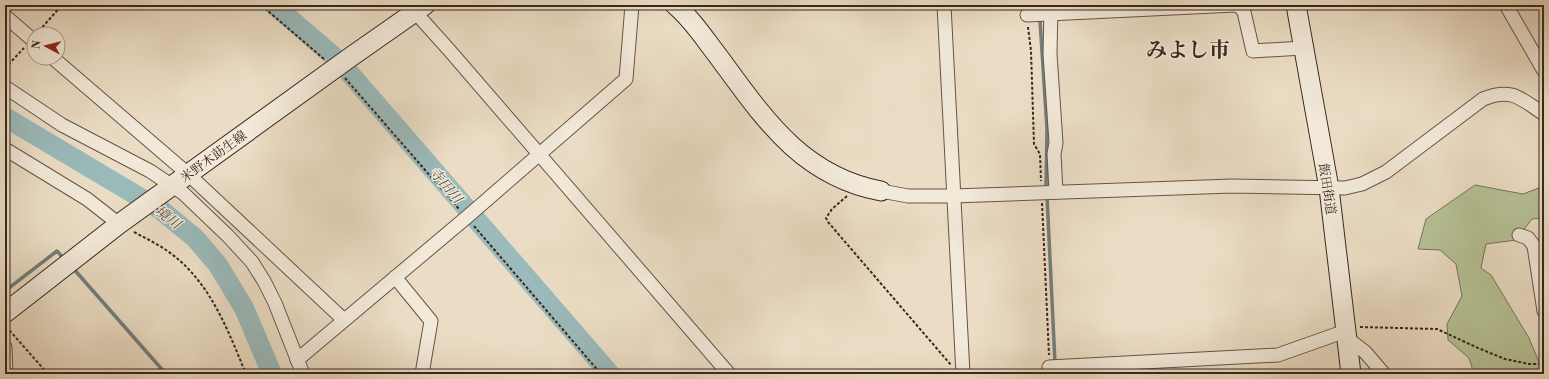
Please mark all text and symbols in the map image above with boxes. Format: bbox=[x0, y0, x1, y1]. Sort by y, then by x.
north arrow bbox=[26, 26, 66, 66]
district label: みよし市 bbox=[1146, 38, 1230, 64]
text: N bbox=[30, 39, 45, 50]
street label: 米野木莇生線 bbox=[177, 127, 250, 186]
street label: 飯田街道 bbox=[1315, 162, 1339, 216]
water label: 寺田川 bbox=[425, 164, 467, 209]
water label: 境川 bbox=[151, 202, 186, 235]

